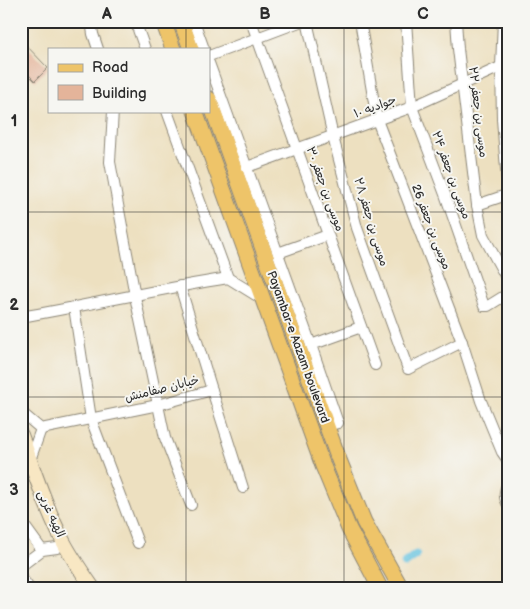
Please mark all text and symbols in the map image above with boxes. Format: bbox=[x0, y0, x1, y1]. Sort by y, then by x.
text: A bbox=[101, 5, 112, 24]
text: B bbox=[259, 5, 271, 24]
text: C bbox=[417, 5, 429, 24]
legend bbox=[48, 48, 210, 112]
text: Road bbox=[92, 58, 128, 77]
street label: موسی بن جعفر ۲۲ bbox=[465, 66, 491, 158]
text: Building bbox=[92, 84, 147, 103]
street label: جوادیه ۱۰ bbox=[352, 92, 398, 122]
text: 1 bbox=[11, 112, 17, 131]
street label: موسی بن جعفر ۲۴ bbox=[428, 129, 474, 221]
street label: موسی بن جعفر ۳۰ bbox=[303, 145, 347, 233]
street label: موسی بن جعفر ۲۸ bbox=[350, 176, 392, 268]
street label: موسی بن جعفر 26 bbox=[408, 182, 454, 272]
street label: Payambar-e Aazam boulevard bbox=[263, 269, 333, 425]
text: 2 bbox=[9, 296, 19, 315]
street label: خیابان صفامنش bbox=[123, 373, 201, 405]
text: 3 bbox=[9, 481, 19, 500]
street label: الهیه غربی bbox=[34, 488, 68, 540]

